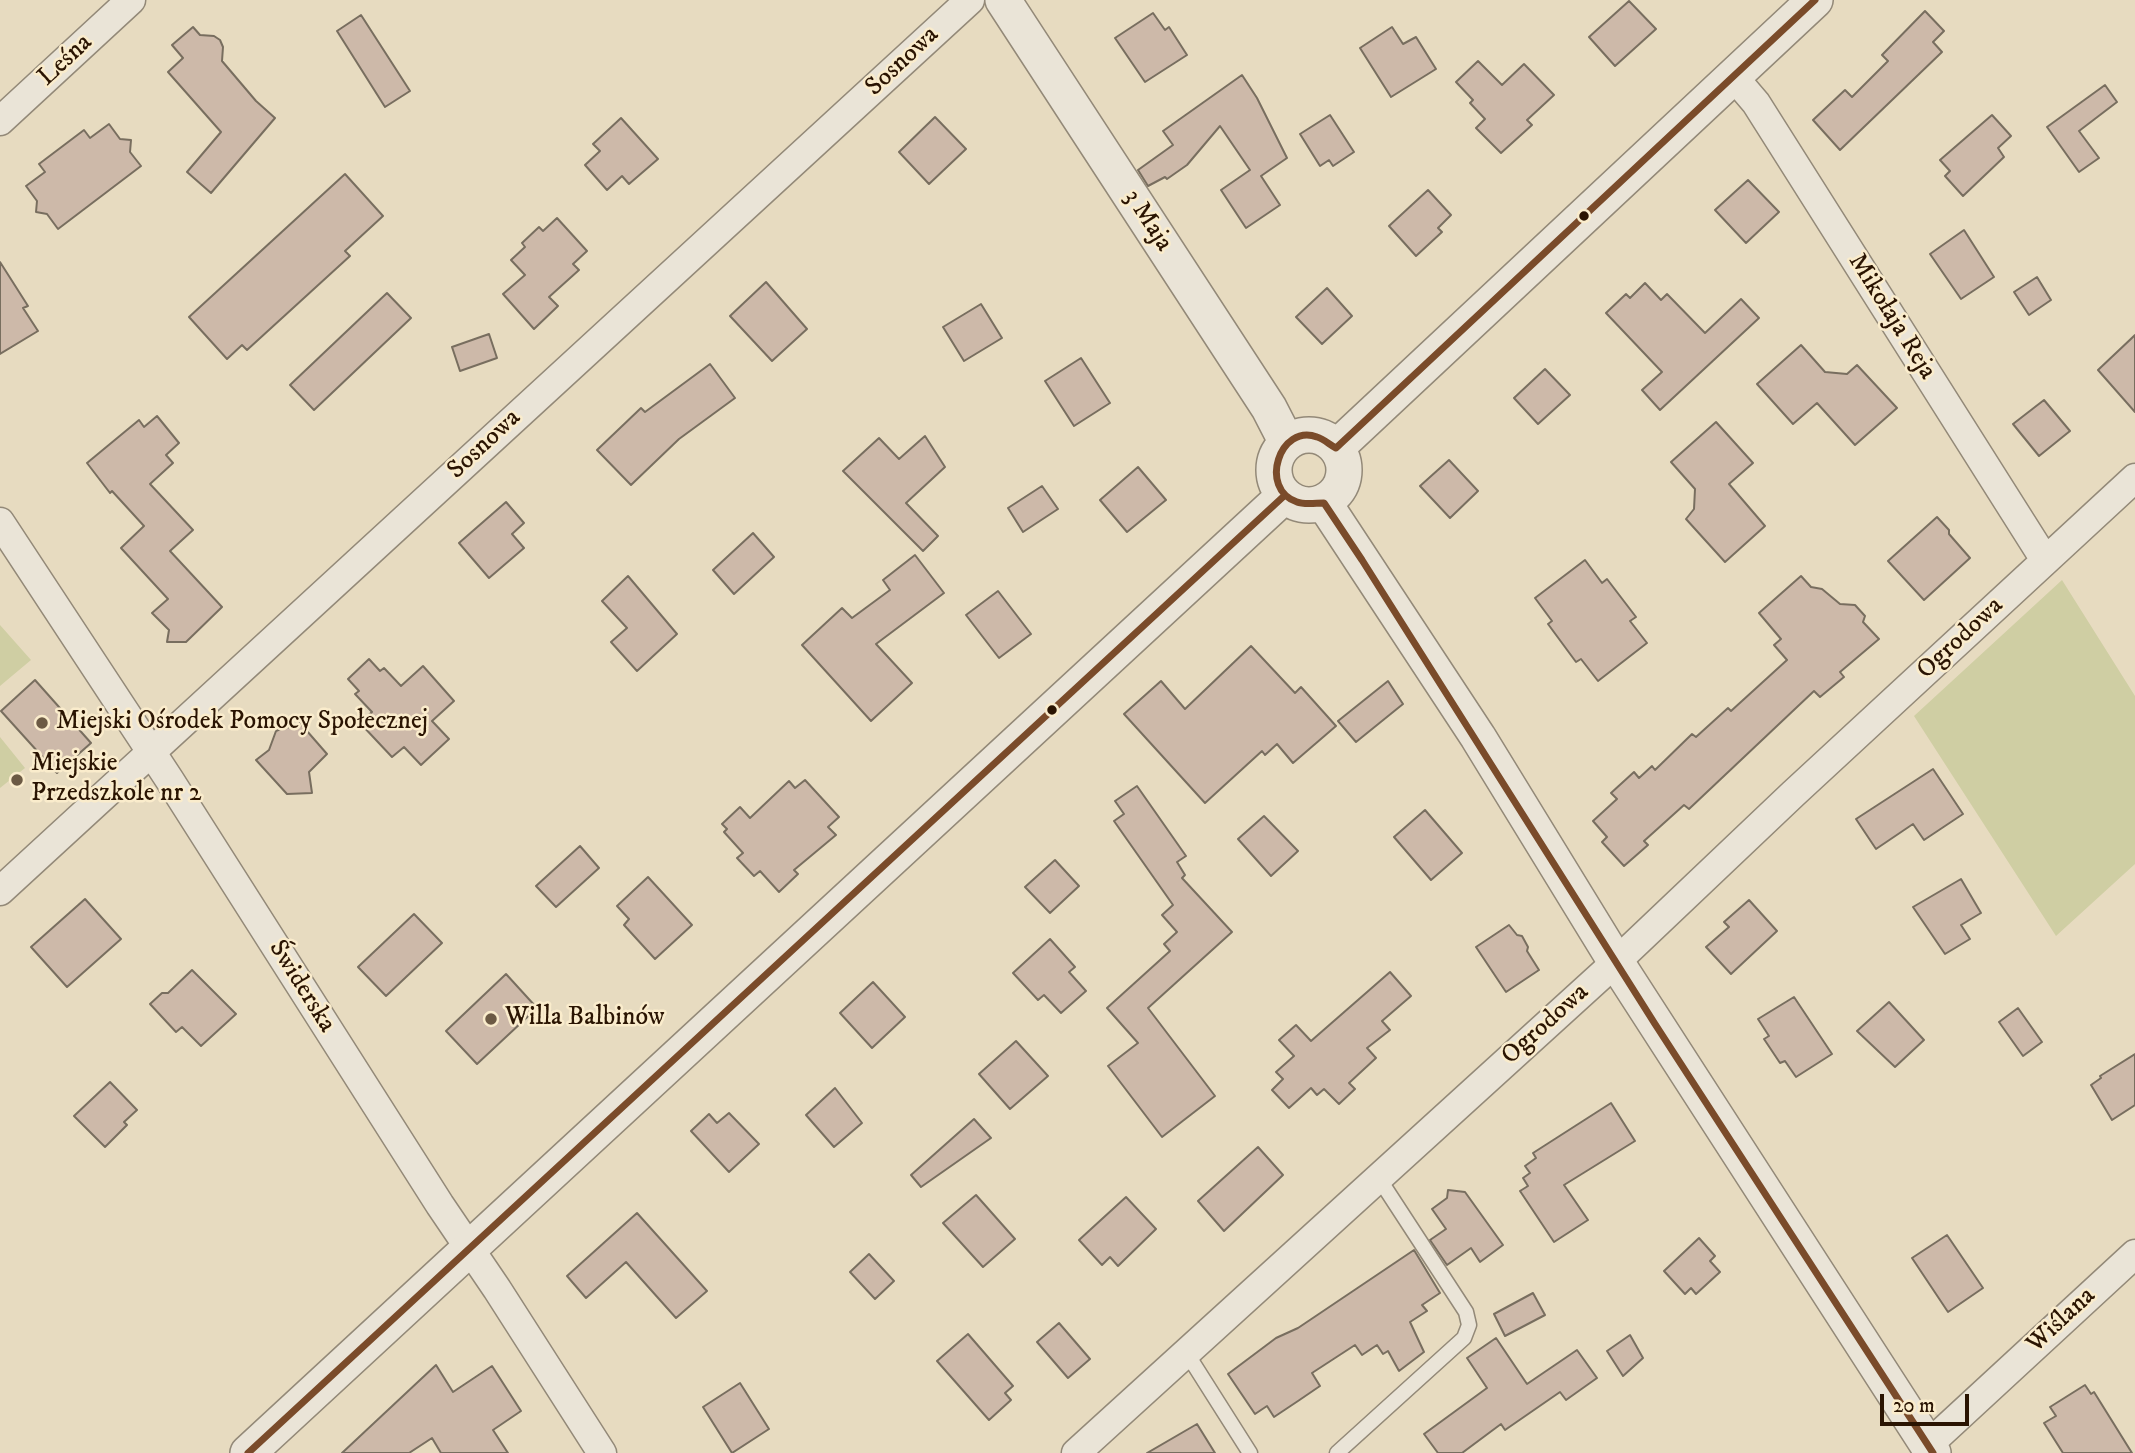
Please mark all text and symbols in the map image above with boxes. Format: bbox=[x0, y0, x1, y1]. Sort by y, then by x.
street label: Sosnowa bbox=[860, 20, 946, 104]
street label: Leśna bbox=[32, 28, 100, 94]
street label: 3 Maja bbox=[1116, 184, 1178, 258]
unlabelled marker bbox=[1577, 209, 1591, 223]
street label: Mikołaja Reja bbox=[1840, 248, 1942, 386]
street label: Sosnowa bbox=[442, 403, 528, 487]
street label: Ogrodowa bbox=[1911, 591, 2011, 687]
unlabelled marker bbox=[1045, 703, 1059, 717]
place label: Miejski Ośrodek Pomocy Społecznej bbox=[56, 707, 428, 739]
marker: Miejski Ośrodek Pomocy Społecznej bbox=[34, 715, 50, 731]
place label: Miejskie Przedszkole nr 2 bbox=[31, 749, 202, 810]
marker: Miejskie Przedszkole nr 2 bbox=[9, 772, 25, 788]
street label: Świderska bbox=[261, 935, 341, 1039]
street label: Ogrodowa bbox=[1496, 978, 1596, 1072]
place label: Willa Balbinów bbox=[505, 1003, 665, 1035]
marker: Willa Balbinów bbox=[483, 1011, 499, 1027]
street label: Wiślana bbox=[2021, 1281, 2103, 1361]
scale bar bbox=[1883, 1380, 1972, 1424]
text: 20 m bbox=[1893, 1393, 1935, 1419]

